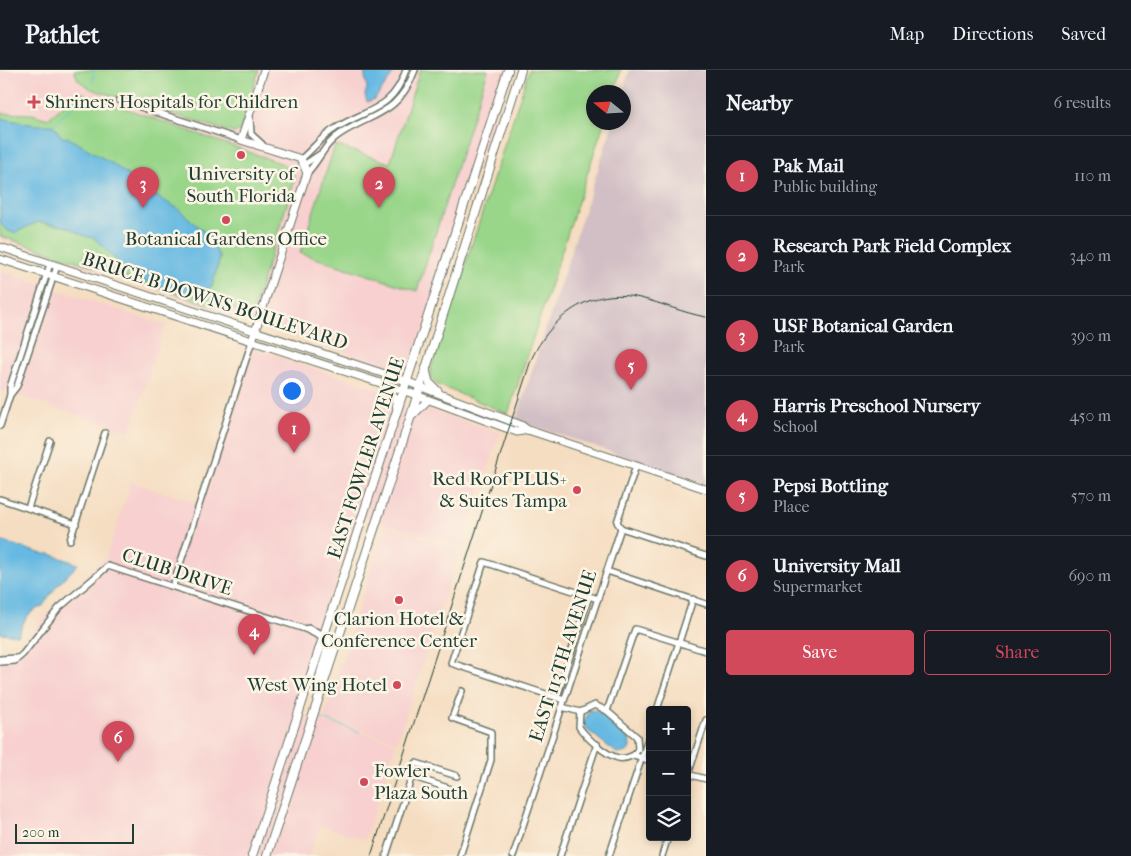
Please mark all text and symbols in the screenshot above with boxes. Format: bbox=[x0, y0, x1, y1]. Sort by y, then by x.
text: Pathlet bbox=[25, 21, 99, 49]
text: Map bbox=[890, 24, 924, 45]
text: Directions bbox=[952, 24, 1033, 45]
text: Saved bbox=[1061, 24, 1106, 45]
north arrow bbox=[586, 85, 631, 130]
place label: Shriners Hospitals for Children bbox=[45, 91, 298, 113]
text: Nearby bbox=[726, 91, 792, 115]
text: 6 results bbox=[1053, 93, 1111, 112]
marker: Shriners Hospitals for Children bbox=[27, 95, 41, 109]
marker: University of South Florida bbox=[235, 149, 247, 161]
text: Pak Mail bbox=[773, 155, 844, 177]
place label: University of South Florida bbox=[186, 163, 298, 207]
text: 1 bbox=[739, 166, 745, 185]
text: 110 m bbox=[1074, 166, 1111, 185]
pin: 3 bbox=[127, 167, 159, 208]
pin: 2 bbox=[363, 167, 395, 208]
text: Public building bbox=[773, 177, 877, 196]
marker: Botanical Gardens Office bbox=[220, 214, 232, 226]
place label: Botanical Gardens Office bbox=[125, 228, 327, 250]
text: Research Park Field Complex bbox=[773, 235, 1011, 257]
text: 2 bbox=[738, 246, 746, 265]
text: 340 m bbox=[1069, 246, 1111, 265]
street label: BRUCE B DOWNS BOULEVARD bbox=[80, 248, 350, 354]
text: Park bbox=[773, 257, 805, 276]
text: USF Botanical Garden bbox=[773, 315, 953, 337]
text: 3 bbox=[739, 326, 745, 345]
text: 390 m bbox=[1070, 326, 1111, 345]
text: Park bbox=[773, 337, 805, 356]
pin: 5 bbox=[615, 349, 647, 390]
street label: EAST FOWLER AVENUE bbox=[323, 354, 409, 562]
your location bbox=[279, 378, 305, 404]
text: Harris Preschool Nursery bbox=[773, 395, 980, 417]
text: 4 bbox=[737, 406, 747, 425]
text: 450 m bbox=[1070, 406, 1111, 425]
pin: 1 bbox=[278, 412, 310, 453]
text: School bbox=[773, 417, 818, 436]
place label: Red Roof PLUS+ & Suites Tampa bbox=[432, 468, 567, 512]
text: Pepsi Bottling bbox=[773, 475, 888, 497]
marker: Red Roof PLUS+ & Suites Tampa bbox=[571, 484, 583, 496]
text: 5 bbox=[739, 486, 745, 505]
text: 570 m bbox=[1071, 486, 1111, 505]
text: Place bbox=[773, 497, 809, 516]
street label: CLUB DRIVE bbox=[119, 544, 235, 600]
text: University Mall bbox=[773, 555, 901, 577]
text: 6 bbox=[738, 566, 746, 585]
text: 690 m bbox=[1068, 566, 1111, 585]
street label: EAST 113TH AVENUE bbox=[525, 567, 601, 745]
text: Supermarket bbox=[773, 577, 863, 596]
marker: Clarion Hotel & Conference Center bbox=[393, 594, 405, 606]
place label: Clarion Hotel & Conference Center bbox=[321, 608, 478, 652]
pin: 4 bbox=[238, 614, 270, 655]
button: Save bbox=[726, 630, 914, 675]
button: Share bbox=[924, 630, 1111, 675]
place label: West Wing Hotel bbox=[246, 674, 387, 696]
marker: West Wing Hotel bbox=[391, 679, 403, 691]
map controls bbox=[646, 706, 691, 841]
button: + bbox=[646, 706, 691, 751]
pin: 6 bbox=[102, 721, 134, 762]
button: − bbox=[646, 751, 691, 796]
place label: Fowler Plaza South bbox=[374, 760, 469, 804]
marker: Fowler Plaza South bbox=[358, 776, 370, 788]
button: layers bbox=[646, 796, 691, 841]
scale bar bbox=[15, 821, 134, 844]
text: 200 m bbox=[22, 824, 59, 841]

